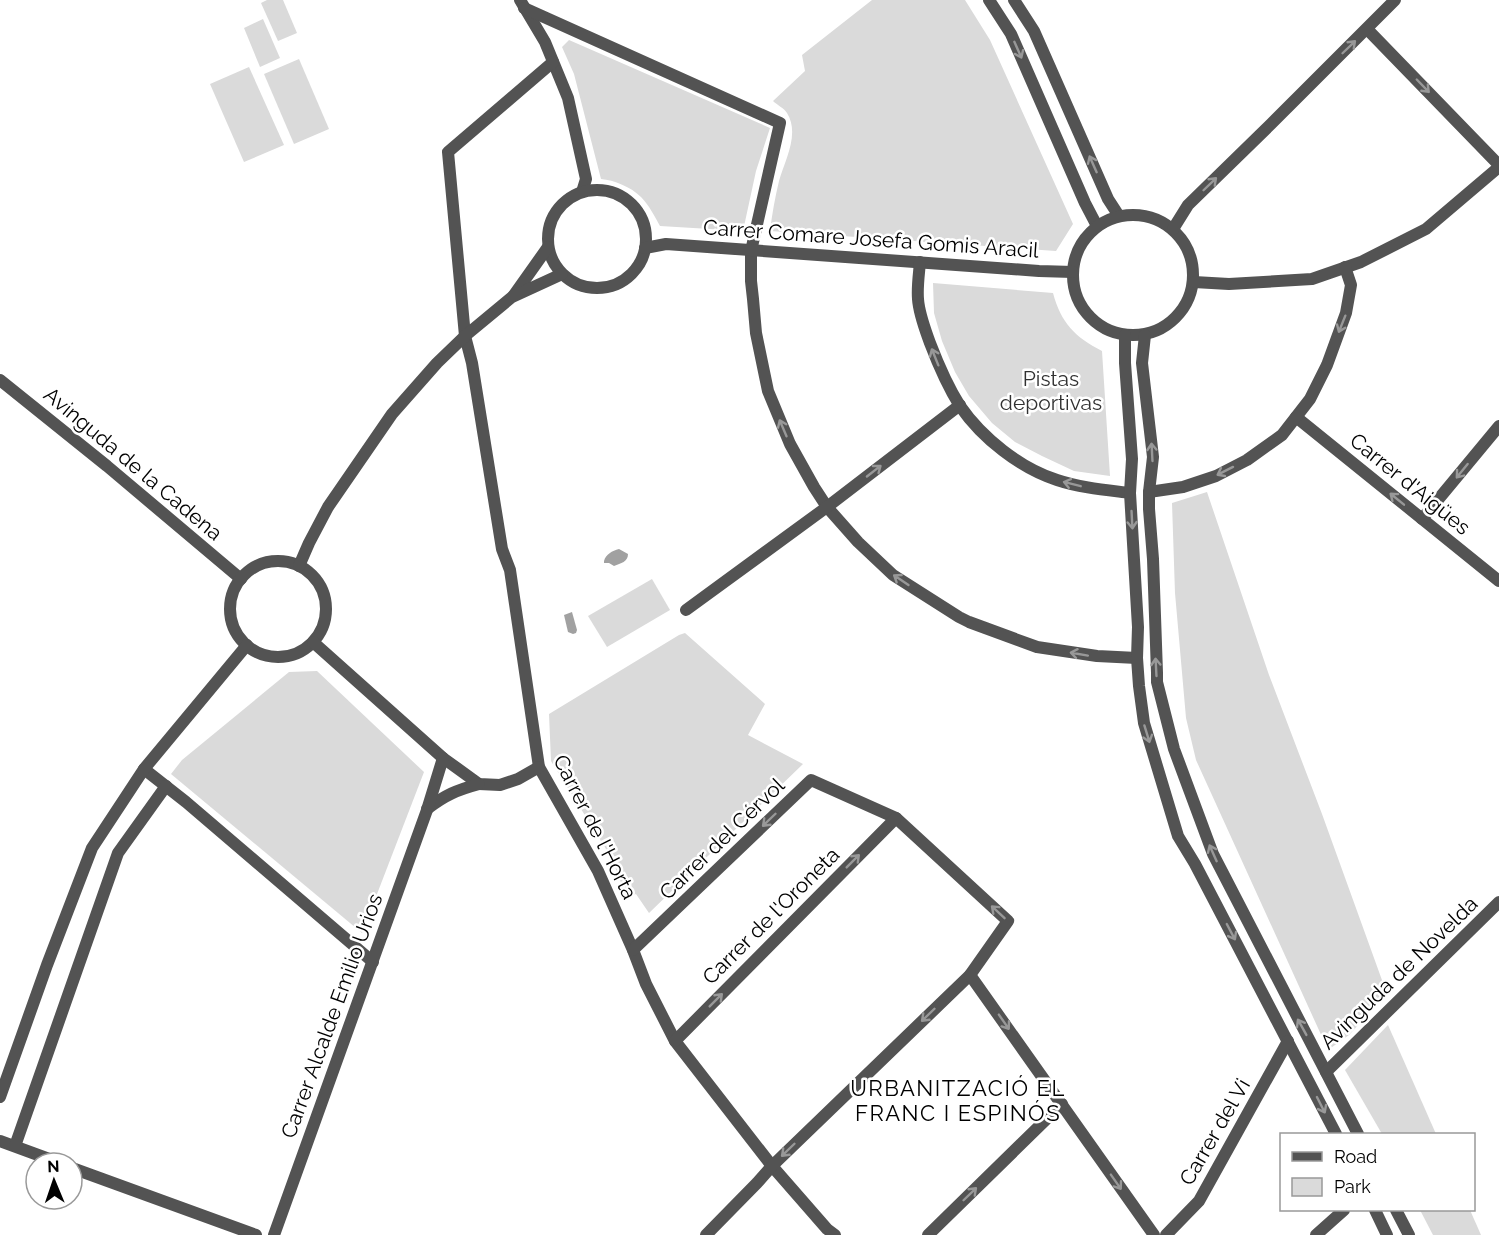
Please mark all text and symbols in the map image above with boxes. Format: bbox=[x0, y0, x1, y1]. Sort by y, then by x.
one-way arrow bbox=[1341, 40, 1356, 55]
one-way arrow bbox=[1013, 41, 1025, 59]
one-way arrow bbox=[1415, 78, 1430, 93]
one-way arrow bbox=[1087, 156, 1098, 174]
one-way arrow bbox=[1202, 177, 1217, 192]
street label: Carrer Comare Josefa Gomis Aracil bbox=[703, 214, 1040, 263]
one-way arrow bbox=[1336, 314, 1347, 332]
one-way arrow bbox=[929, 348, 940, 366]
park label: Pistas deportivas bbox=[1000, 366, 1102, 415]
street label: Avinguda de la Cadena bbox=[39, 382, 228, 546]
one-way arrow bbox=[777, 419, 788, 437]
street label: Carrer d'Aigües bbox=[1345, 428, 1475, 540]
one-way arrow bbox=[1146, 442, 1157, 462]
one-way arrow bbox=[1455, 463, 1469, 478]
one-way arrow bbox=[865, 465, 881, 478]
one-way arrow bbox=[1217, 466, 1235, 477]
one-way arrow bbox=[1063, 477, 1082, 489]
one-way arrow bbox=[1389, 492, 1405, 505]
one-way arrow bbox=[1127, 509, 1138, 529]
one-way arrow bbox=[893, 574, 910, 586]
one-way arrow bbox=[1070, 648, 1089, 659]
one-way arrow bbox=[1151, 658, 1162, 678]
one-way arrow bbox=[1143, 725, 1154, 744]
street label: Carrer de l'Horta bbox=[548, 750, 643, 903]
street label: Carrer del Cérvol bbox=[654, 773, 789, 905]
one-way arrow bbox=[761, 813, 776, 828]
street label: Carrer de l'Oroneta bbox=[697, 842, 844, 989]
one-way arrow bbox=[1207, 845, 1218, 863]
one-way arrow bbox=[846, 853, 861, 868]
street label: Carrer Alcalde Emilio Urios bbox=[276, 890, 387, 1142]
street label: Avinguda de Novelda bbox=[1315, 891, 1483, 1054]
one-way arrow bbox=[990, 904, 1005, 919]
one-way arrow bbox=[1226, 923, 1237, 941]
one-way arrow bbox=[709, 992, 724, 1007]
one-way arrow bbox=[921, 1008, 936, 1022]
one-way arrow bbox=[998, 1014, 1010, 1030]
one-way arrow bbox=[1296, 1018, 1307, 1036]
street label: Carrer del Vi bbox=[1174, 1074, 1255, 1189]
district label: URBANITZACIÓ EL FRANC I ESPINÓS bbox=[850, 1075, 1066, 1126]
one-way arrow bbox=[1316, 1096, 1328, 1114]
legend bbox=[1280, 1133, 1475, 1211]
one-way arrow bbox=[780, 1143, 795, 1158]
text: Road bbox=[1334, 1146, 1377, 1167]
north arrow bbox=[24, 1151, 84, 1211]
text: N bbox=[47, 1157, 60, 1176]
one-way arrow bbox=[1110, 1173, 1122, 1189]
text: Park bbox=[1334, 1176, 1371, 1197]
one-way arrow bbox=[962, 1187, 977, 1201]

